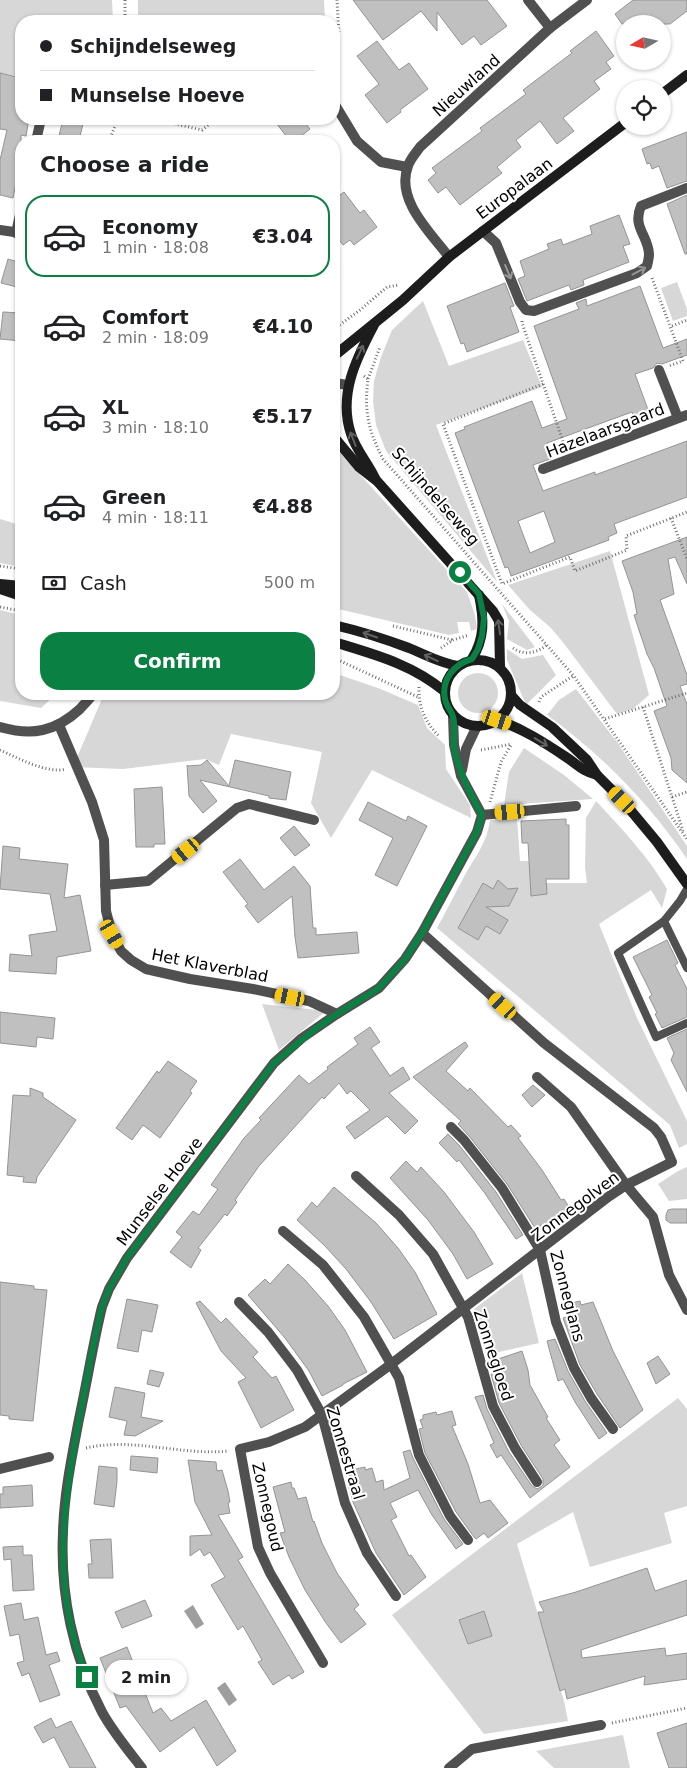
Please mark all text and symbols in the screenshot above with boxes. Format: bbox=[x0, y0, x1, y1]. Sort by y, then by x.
north arrow bbox=[616, 15, 671, 70]
map controls bbox=[616, 15, 671, 135]
text: Schijndelseweg bbox=[70, 35, 236, 57]
street label: Nieuwland bbox=[429, 50, 504, 121]
button: locate bbox=[616, 80, 671, 135]
text: Munselse Hoeve bbox=[70, 84, 245, 106]
text: Choose a ride bbox=[40, 152, 209, 177]
street label: Europalaan bbox=[472, 154, 556, 223]
icon: car bbox=[42, 214, 87, 259]
text: Economy bbox=[102, 216, 198, 238]
text: €3.04 bbox=[253, 225, 313, 247]
text: 1 min · 18:08 bbox=[102, 238, 209, 257]
one-way arrow bbox=[503, 264, 513, 279]
one-way arrow bbox=[631, 266, 646, 276]
icon: car bbox=[42, 304, 87, 349]
text: Comfort bbox=[102, 306, 189, 328]
text: €4.10 bbox=[253, 315, 313, 337]
text: 2 min · 18:09 bbox=[102, 328, 209, 347]
one-way arrow bbox=[356, 345, 366, 360]
icon: car bbox=[42, 394, 87, 439]
text: XL bbox=[102, 396, 129, 418]
street label: Hazelaarsgaard bbox=[543, 399, 667, 462]
text: €5.17 bbox=[253, 405, 313, 427]
text: 3 min · 18:10 bbox=[102, 418, 209, 437]
one-way arrow bbox=[348, 431, 357, 447]
street label: Schijndelseweg bbox=[388, 443, 483, 549]
icon: car bbox=[42, 484, 87, 529]
text: Green bbox=[102, 486, 166, 508]
text: €4.88 bbox=[253, 495, 313, 517]
text: 4 min · 18:11 bbox=[102, 508, 209, 527]
route start bbox=[449, 561, 471, 583]
icon: cash bbox=[40, 569, 68, 597]
text: Cash bbox=[80, 572, 127, 594]
text: 500 m bbox=[264, 573, 315, 592]
one-way arrow bbox=[493, 620, 503, 636]
one-way arrow bbox=[363, 629, 379, 639]
button: Confirm bbox=[40, 632, 315, 690]
one-way arrow bbox=[424, 653, 439, 663]
car bbox=[480, 708, 513, 732]
one-way arrow bbox=[533, 737, 547, 747]
car bbox=[606, 784, 637, 816]
car bbox=[494, 803, 525, 821]
car bbox=[169, 836, 202, 866]
car bbox=[97, 917, 126, 951]
street label: Het Klaverblad bbox=[150, 945, 270, 986]
car bbox=[273, 987, 306, 1007]
car bbox=[486, 990, 519, 1022]
street label: Munselse Hoeve bbox=[112, 1133, 206, 1249]
street label: Zonnegolven bbox=[528, 1167, 623, 1245]
street label: Zonneglans bbox=[546, 1248, 589, 1344]
street label: Zonnegloed bbox=[470, 1307, 517, 1403]
street label: Zonnestraal bbox=[322, 1404, 369, 1502]
street label: Zonnegoud bbox=[248, 1461, 287, 1554]
callout: 2 min bbox=[104, 1660, 187, 1694]
route end bbox=[76, 1666, 98, 1688]
text: 2 min bbox=[121, 1668, 171, 1687]

